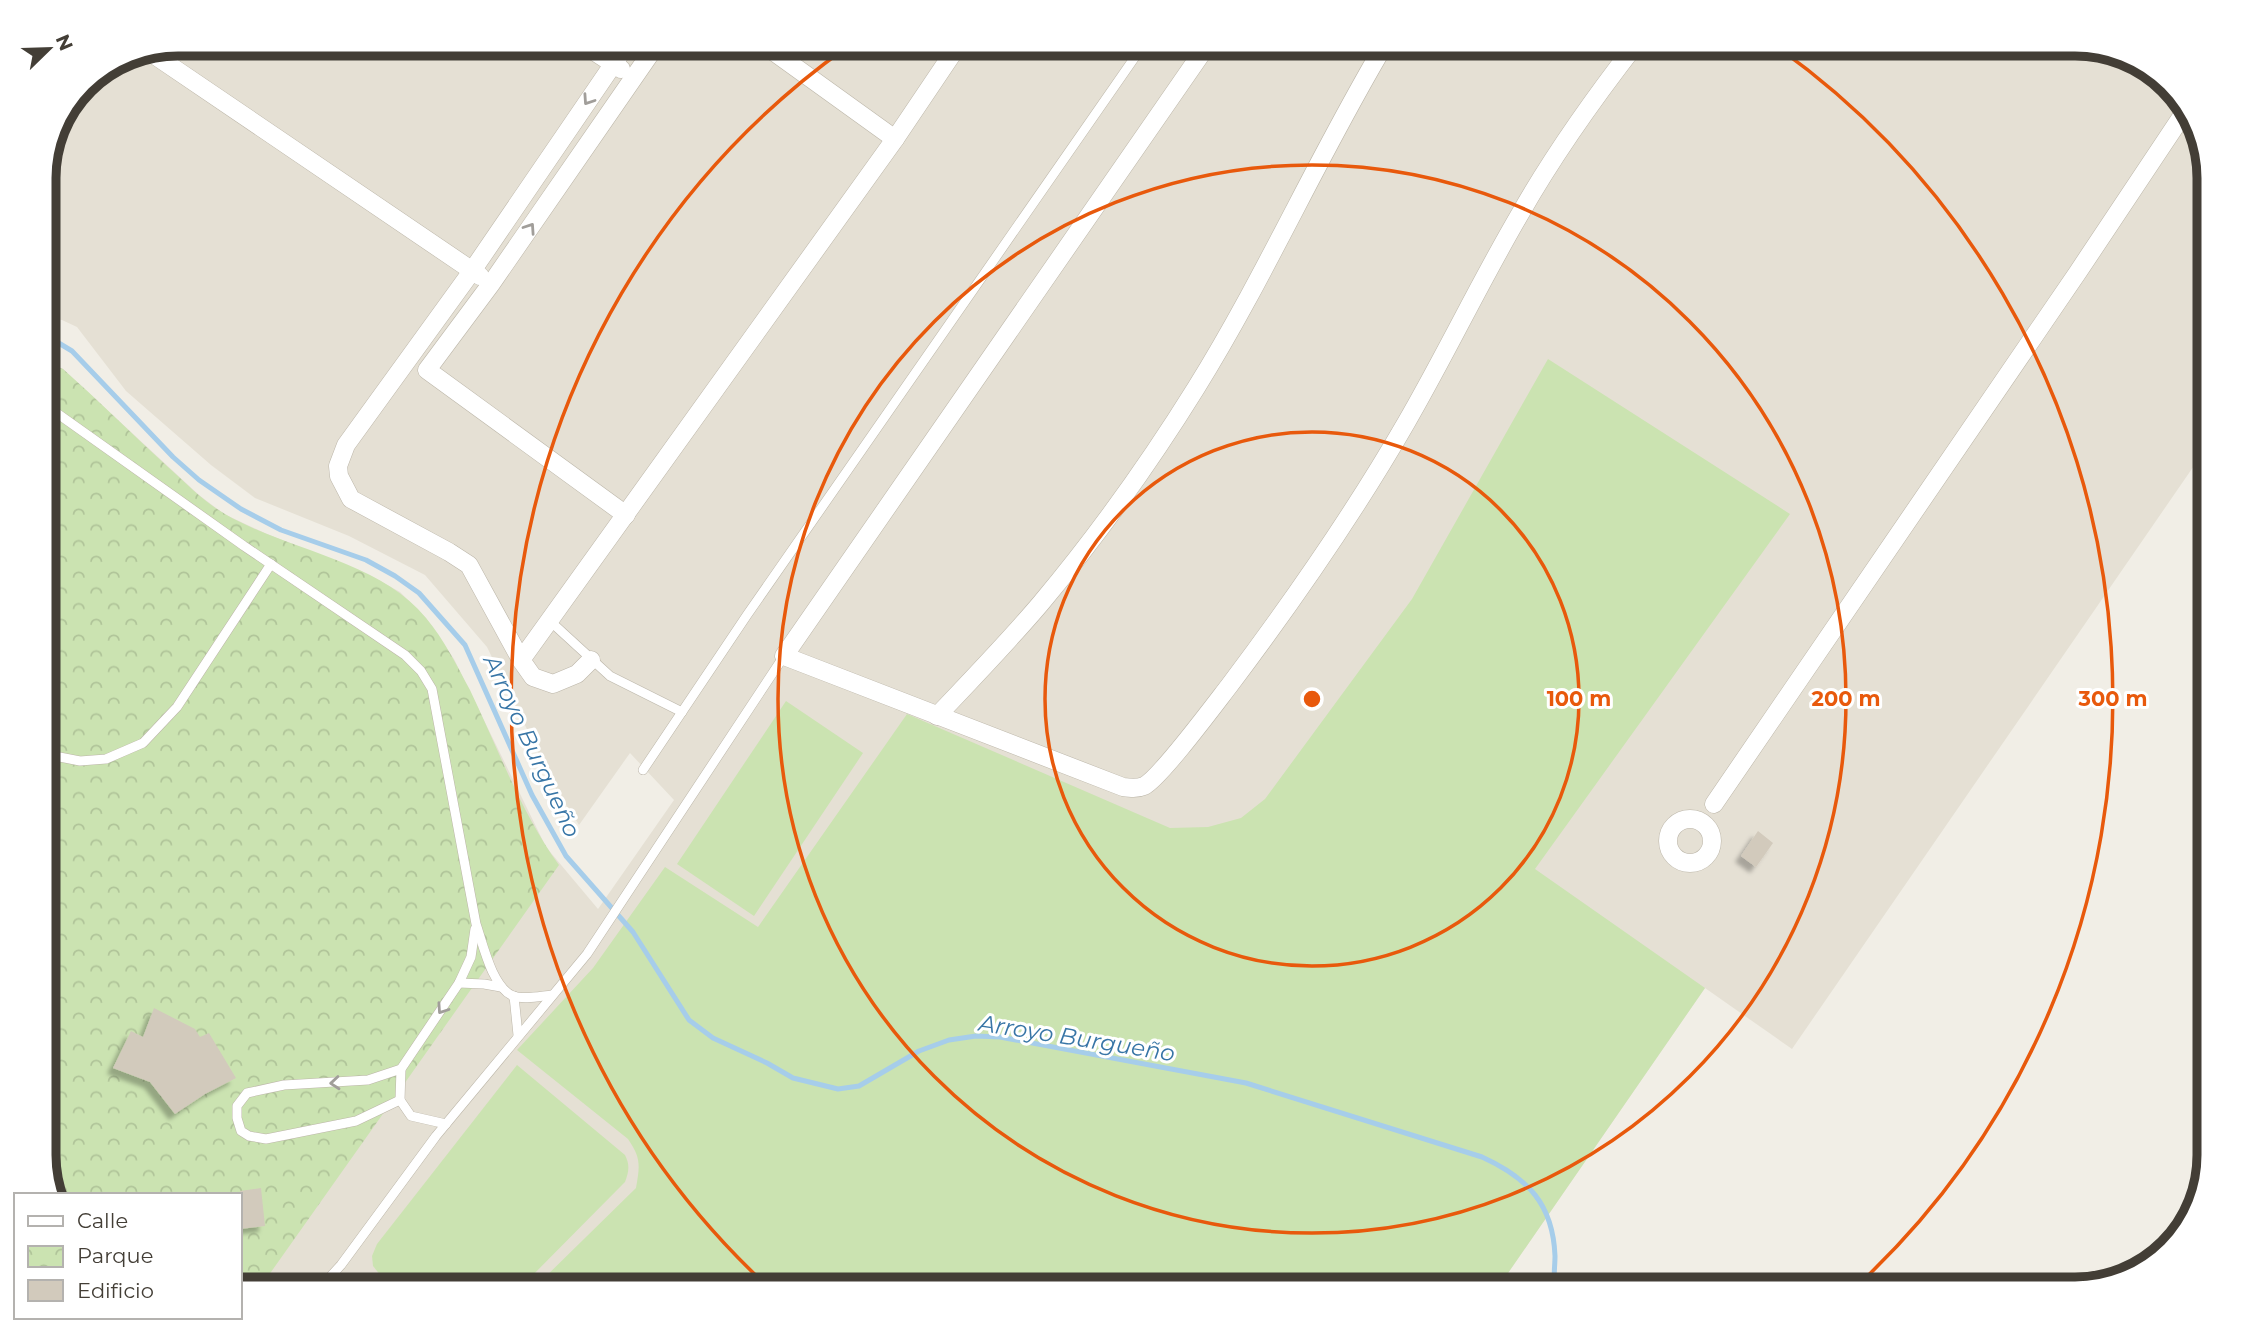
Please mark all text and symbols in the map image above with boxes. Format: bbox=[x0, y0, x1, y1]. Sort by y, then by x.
north arrow bbox=[14, 14, 84, 84]
text: N bbox=[51, 31, 78, 54]
one-way arrow bbox=[584, 92, 597, 105]
one-way arrow bbox=[522, 223, 534, 236]
water label: Arroyo Burgueño bbox=[477, 649, 587, 842]
text: 100 m bbox=[1547, 686, 1611, 711]
text: 200 m bbox=[1812, 686, 1880, 711]
text: 300 m bbox=[2078, 686, 2147, 711]
centre of rings bbox=[1300, 687, 1324, 711]
one-way arrow bbox=[437, 1001, 450, 1014]
water label: Arroyo Burgueño bbox=[975, 1008, 1177, 1067]
one-way arrow bbox=[329, 1075, 340, 1090]
legend bbox=[14, 1193, 242, 1319]
text: Calle bbox=[77, 1208, 128, 1233]
text: Parque bbox=[77, 1243, 153, 1268]
text: Edificio bbox=[77, 1278, 154, 1303]

